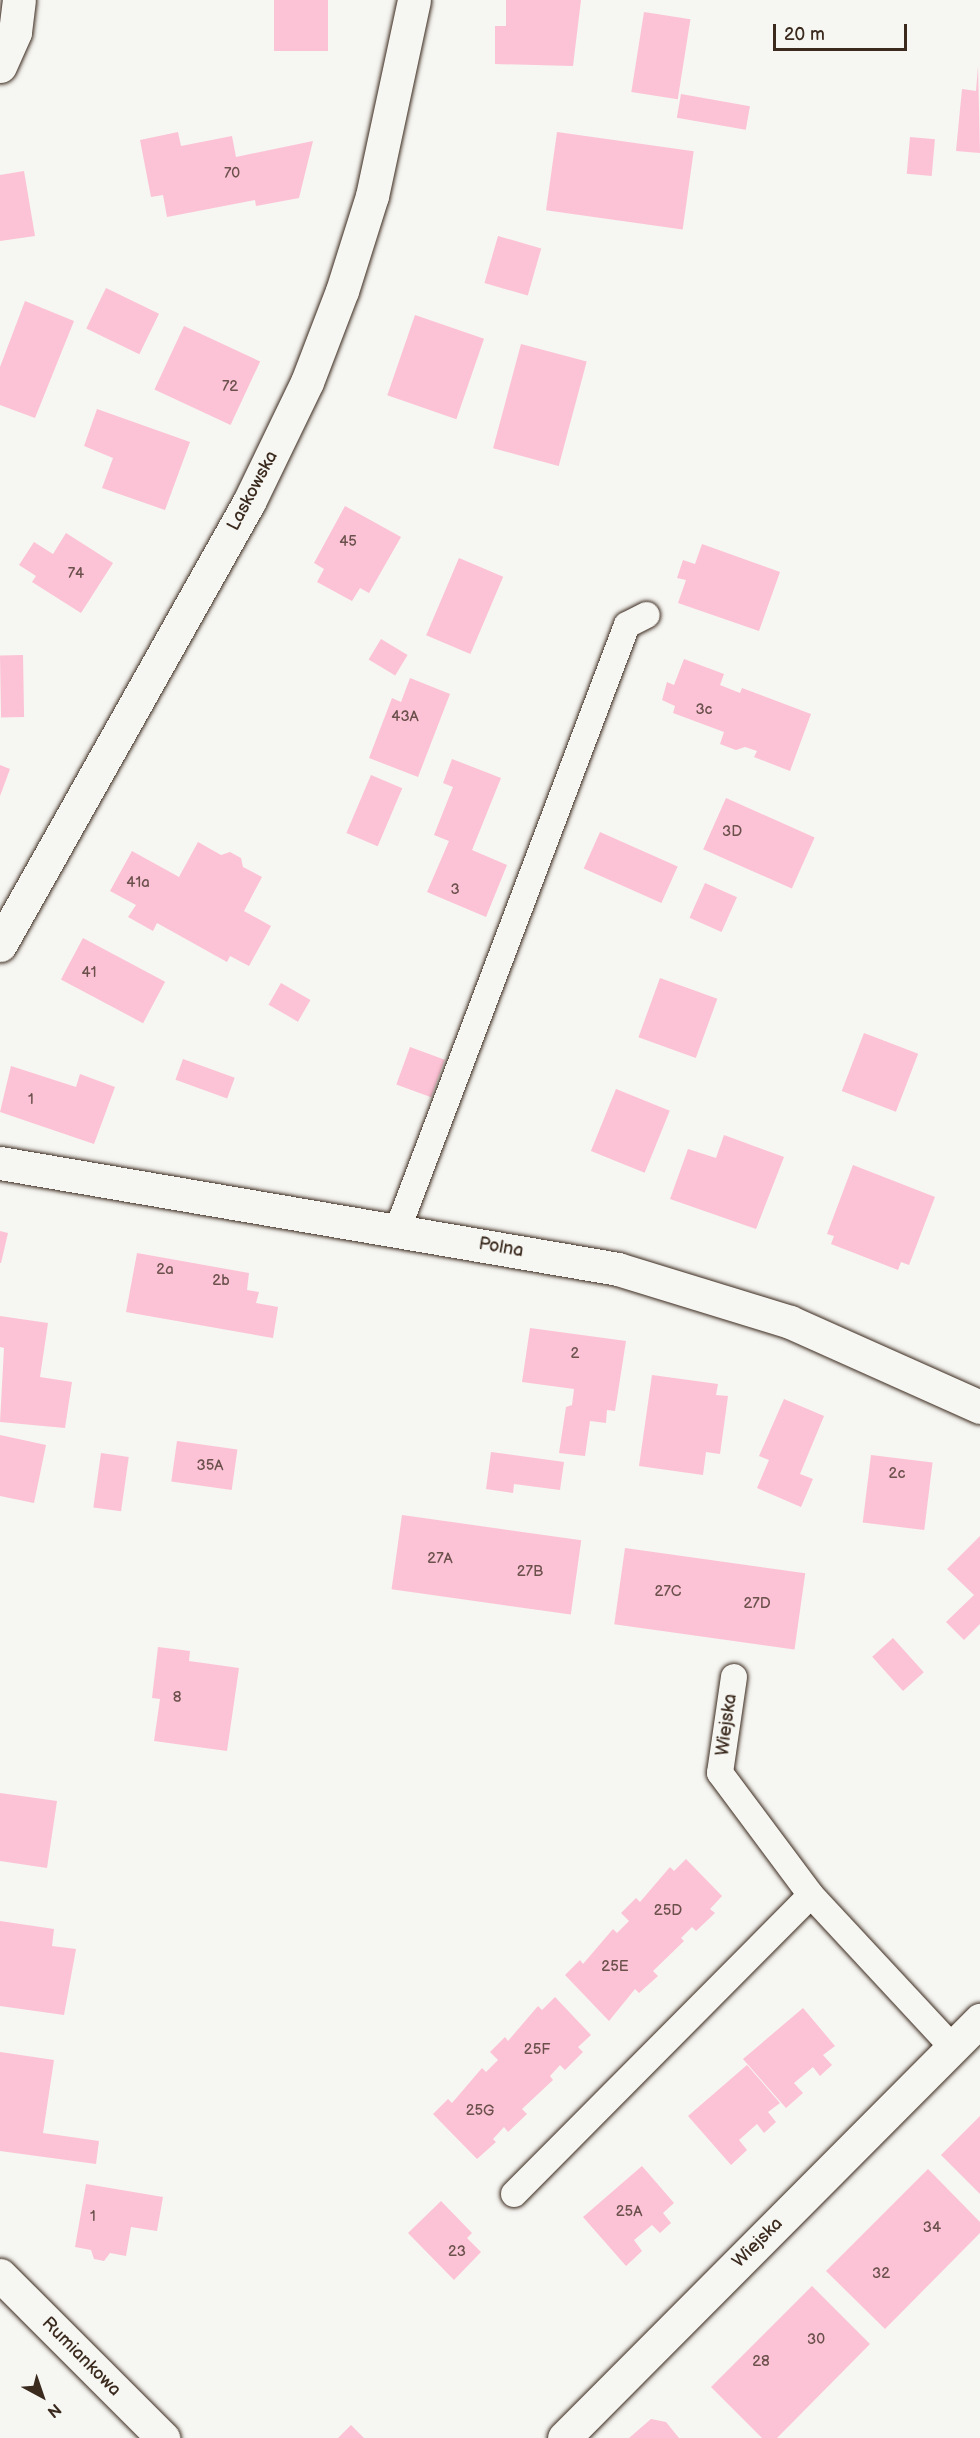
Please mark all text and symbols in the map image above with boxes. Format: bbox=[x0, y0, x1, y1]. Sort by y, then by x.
scale bar bbox=[776, 12, 910, 50]
text: 20 m bbox=[784, 24, 825, 45]
house number: 70 bbox=[224, 165, 240, 183]
house number: 72 bbox=[222, 378, 238, 396]
street label: Laskowska bbox=[223, 447, 283, 535]
house number: 45 bbox=[339, 533, 357, 551]
house number: 74 bbox=[68, 565, 84, 583]
house number: 3c bbox=[695, 701, 713, 719]
house number: 43A bbox=[391, 708, 419, 726]
house number: 3D bbox=[722, 823, 742, 841]
house number: 41a bbox=[126, 874, 150, 892]
house number: 3 bbox=[450, 881, 460, 899]
house number: 41 bbox=[82, 964, 96, 982]
house number: 1 bbox=[28, 1091, 34, 1109]
street label: Polna bbox=[477, 1233, 525, 1263]
house number: 2a bbox=[156, 1261, 174, 1279]
house number: 2b bbox=[212, 1272, 230, 1290]
house number: 2 bbox=[571, 1345, 579, 1363]
house number: 35A bbox=[197, 1457, 223, 1475]
house number: 2c bbox=[889, 1465, 905, 1483]
house number: 27A bbox=[427, 1550, 453, 1568]
house number: 27B bbox=[517, 1563, 543, 1581]
house number: 27C bbox=[655, 1583, 681, 1601]
house number: 27D bbox=[743, 1595, 771, 1613]
house number: 8 bbox=[173, 1689, 181, 1707]
street label: Wiejska bbox=[712, 1693, 742, 1757]
house number: 25D bbox=[654, 1902, 682, 1920]
house number: 25E bbox=[601, 1958, 629, 1976]
house number: 25F bbox=[524, 2041, 550, 2059]
house number: 25G bbox=[466, 2102, 494, 2120]
house number: 25A bbox=[616, 2203, 642, 2221]
house number: 1 bbox=[90, 2208, 96, 2226]
street label: Wiejska bbox=[728, 2213, 788, 2273]
house number: 34 bbox=[923, 2219, 941, 2237]
house number: 23 bbox=[448, 2243, 466, 2261]
house number: 32 bbox=[872, 2265, 890, 2283]
street label: Rumiankowa bbox=[37, 2313, 125, 2401]
house number: 30 bbox=[807, 2331, 825, 2349]
house number: 28 bbox=[752, 2353, 770, 2371]
north arrow bbox=[12, 2366, 72, 2426]
text: N bbox=[43, 2399, 65, 2421]

